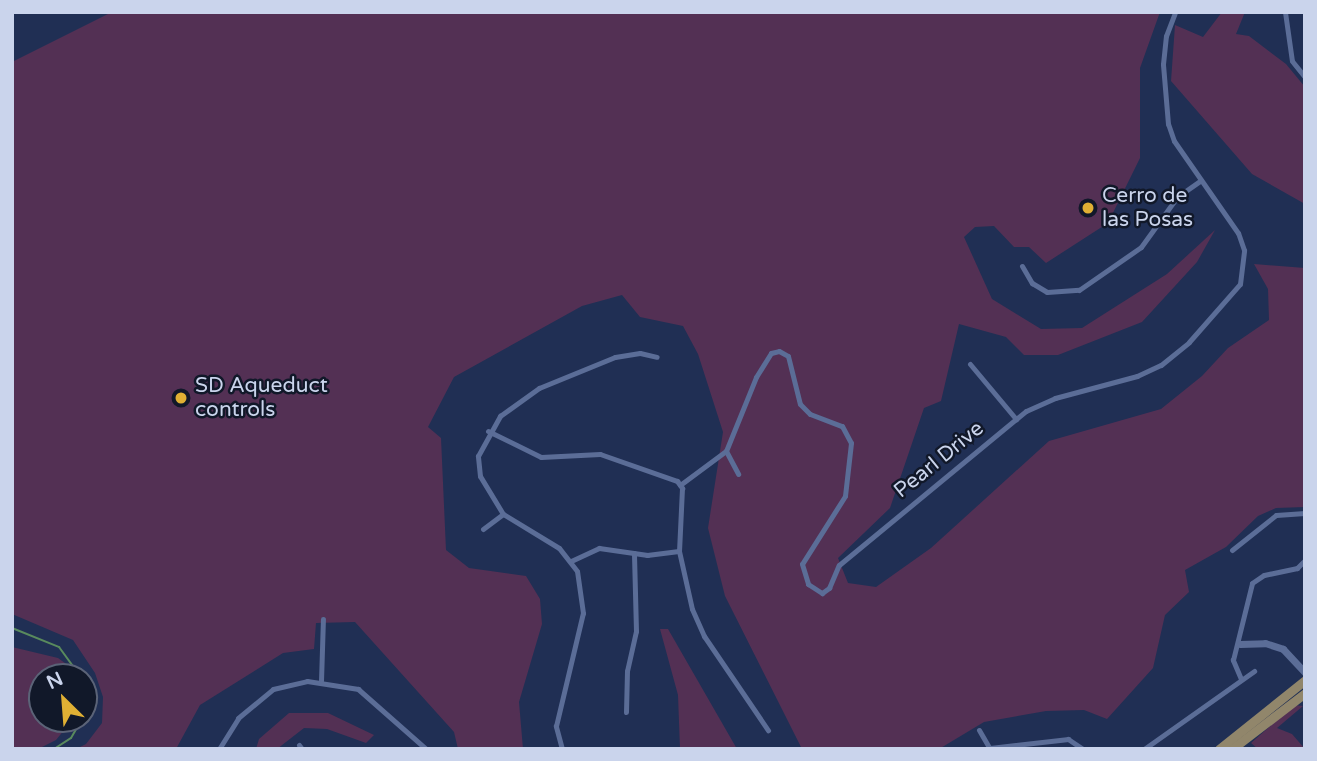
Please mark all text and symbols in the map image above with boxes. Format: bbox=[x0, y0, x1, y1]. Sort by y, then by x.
place label: Cerro de las Posas bbox=[1102, 183, 1193, 233]
marker: Cerro de las Posas bbox=[1080, 200, 1096, 216]
place label: SD Aqueduct controls bbox=[195, 373, 328, 423]
marker: SD Aqueduct controls bbox=[173, 390, 189, 406]
street label: Pearl Drive bbox=[889, 416, 989, 504]
north arrow bbox=[28, 663, 98, 733]
text: N bbox=[43, 668, 67, 694]

